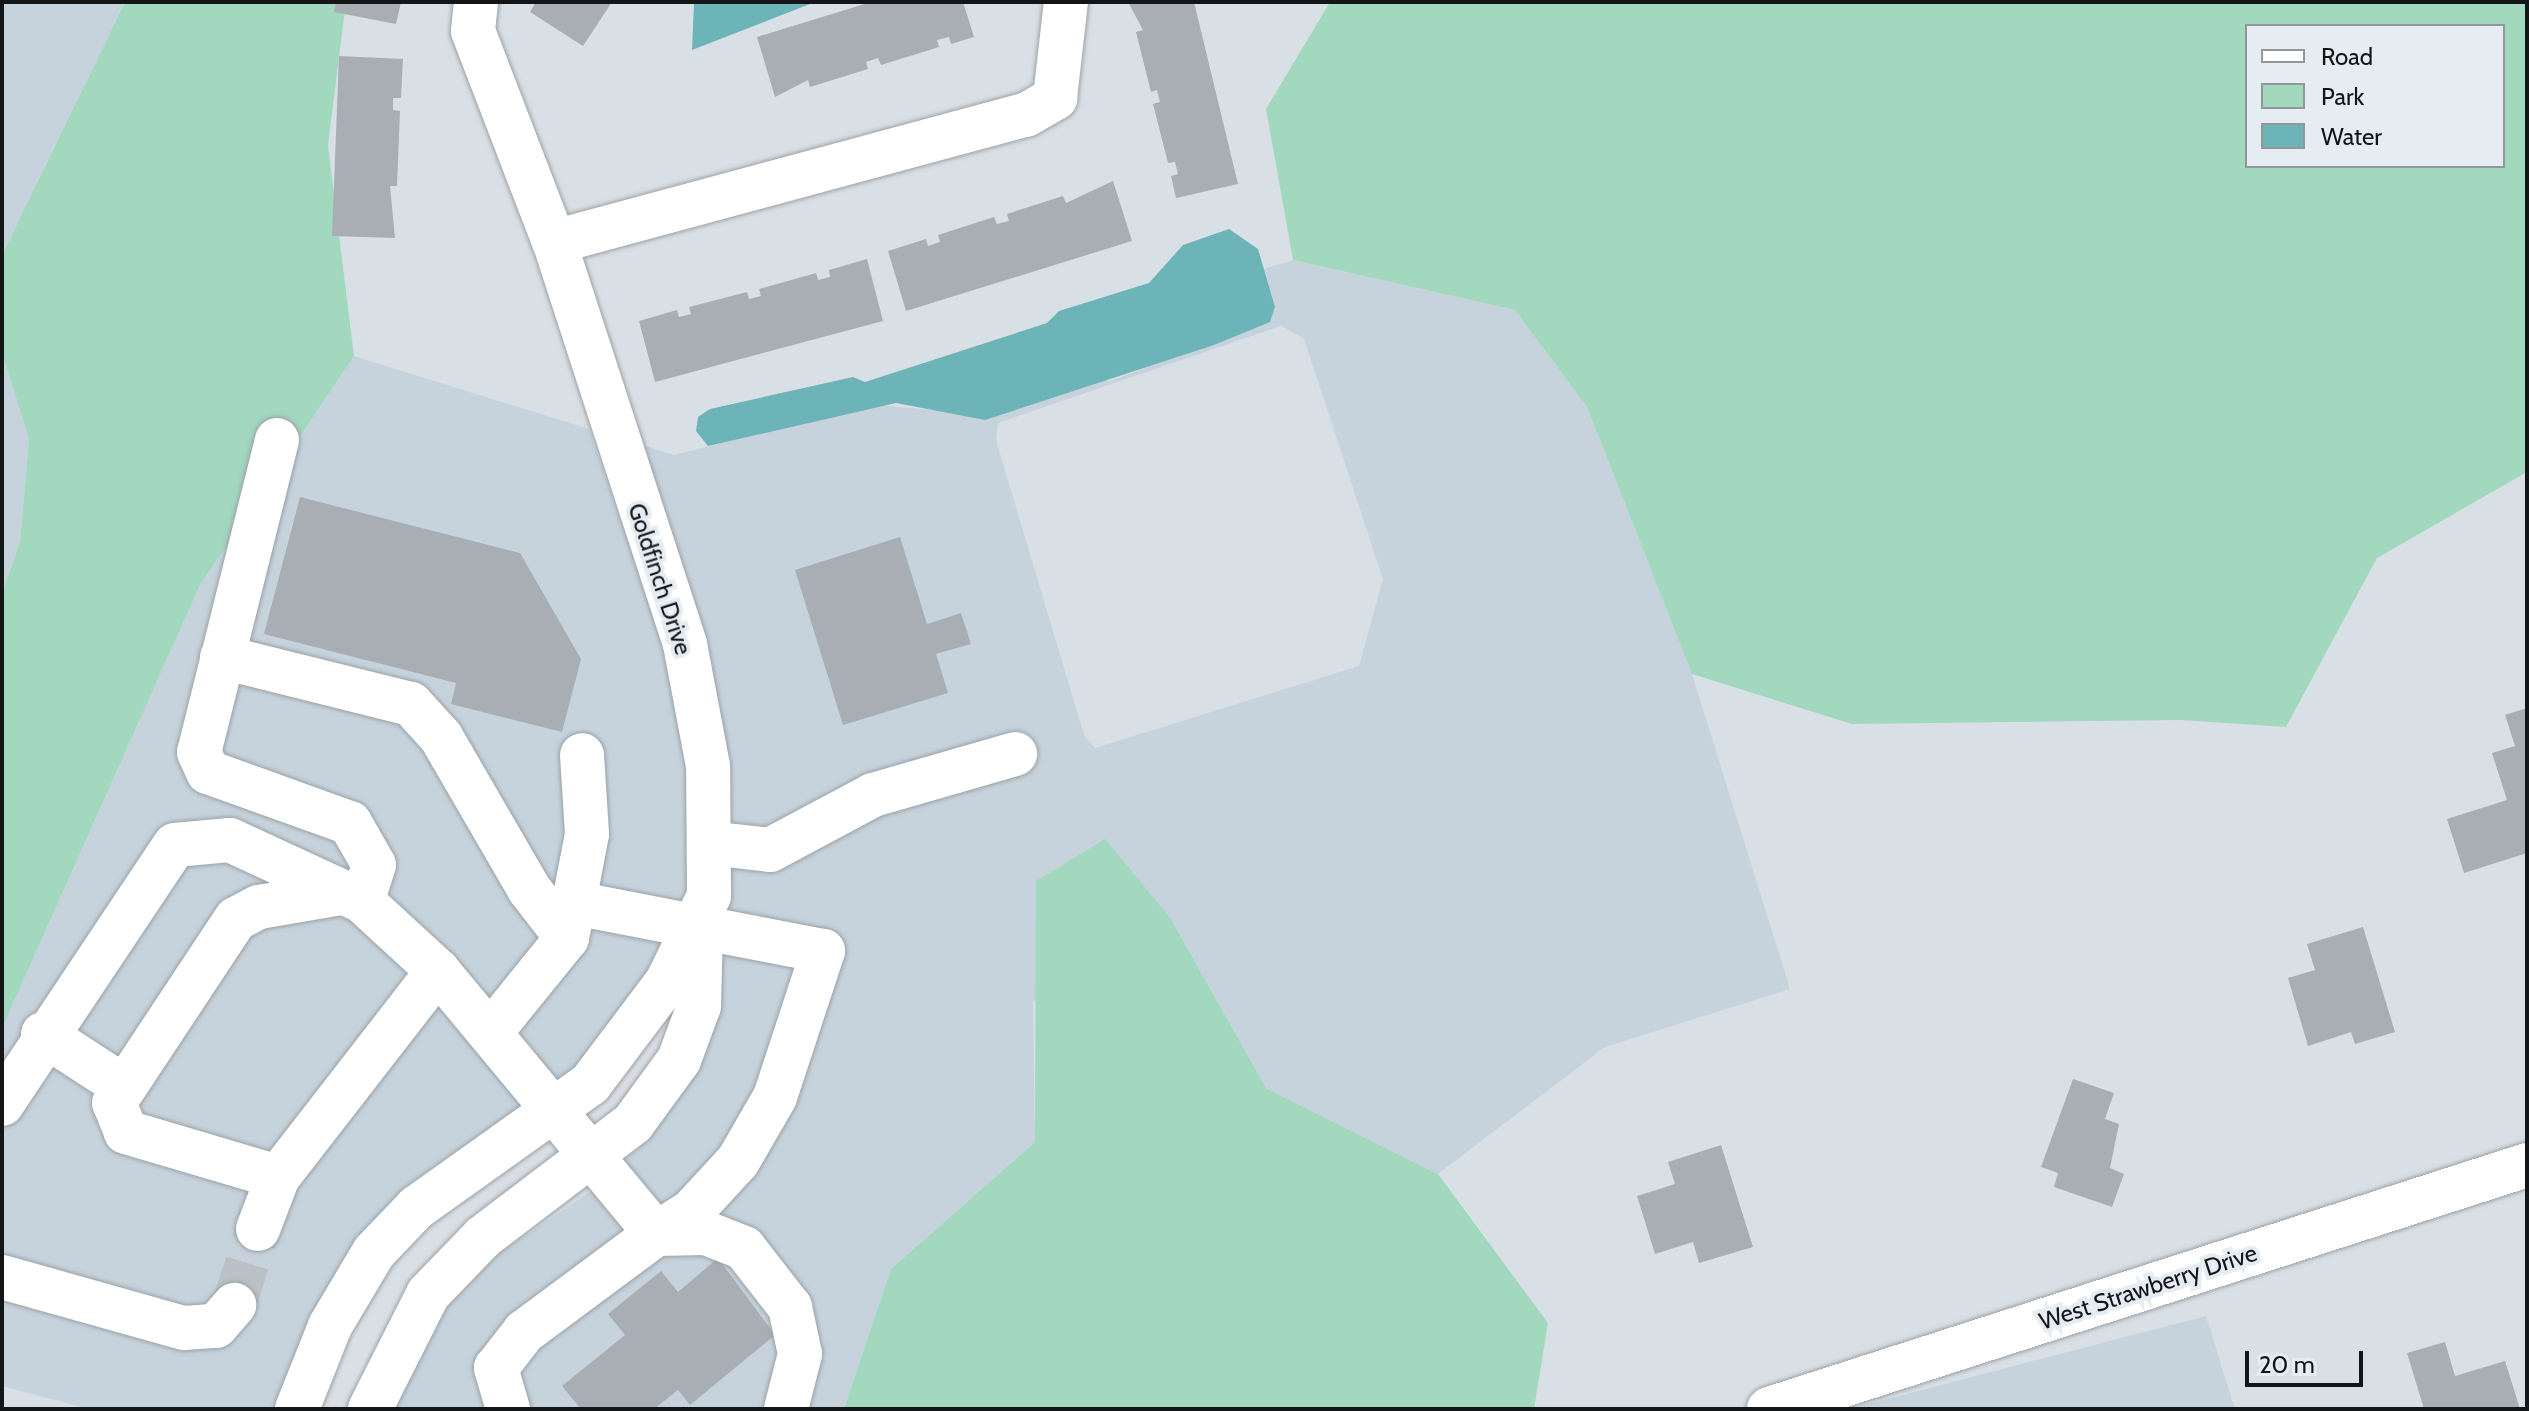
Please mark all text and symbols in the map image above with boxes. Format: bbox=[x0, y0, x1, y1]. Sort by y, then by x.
legend bbox=[2245, 24, 2505, 168]
text: Road bbox=[2321, 42, 2373, 71]
text: Park bbox=[2321, 82, 2364, 111]
text: Water bbox=[2321, 122, 2382, 151]
street label: Goldfinch Drive bbox=[622, 500, 698, 658]
street label: West Strawberry Drive bbox=[2035, 1238, 2261, 1336]
scale bar bbox=[2249, 1335, 2367, 1385]
text: 20 m bbox=[2259, 1350, 2315, 1379]

